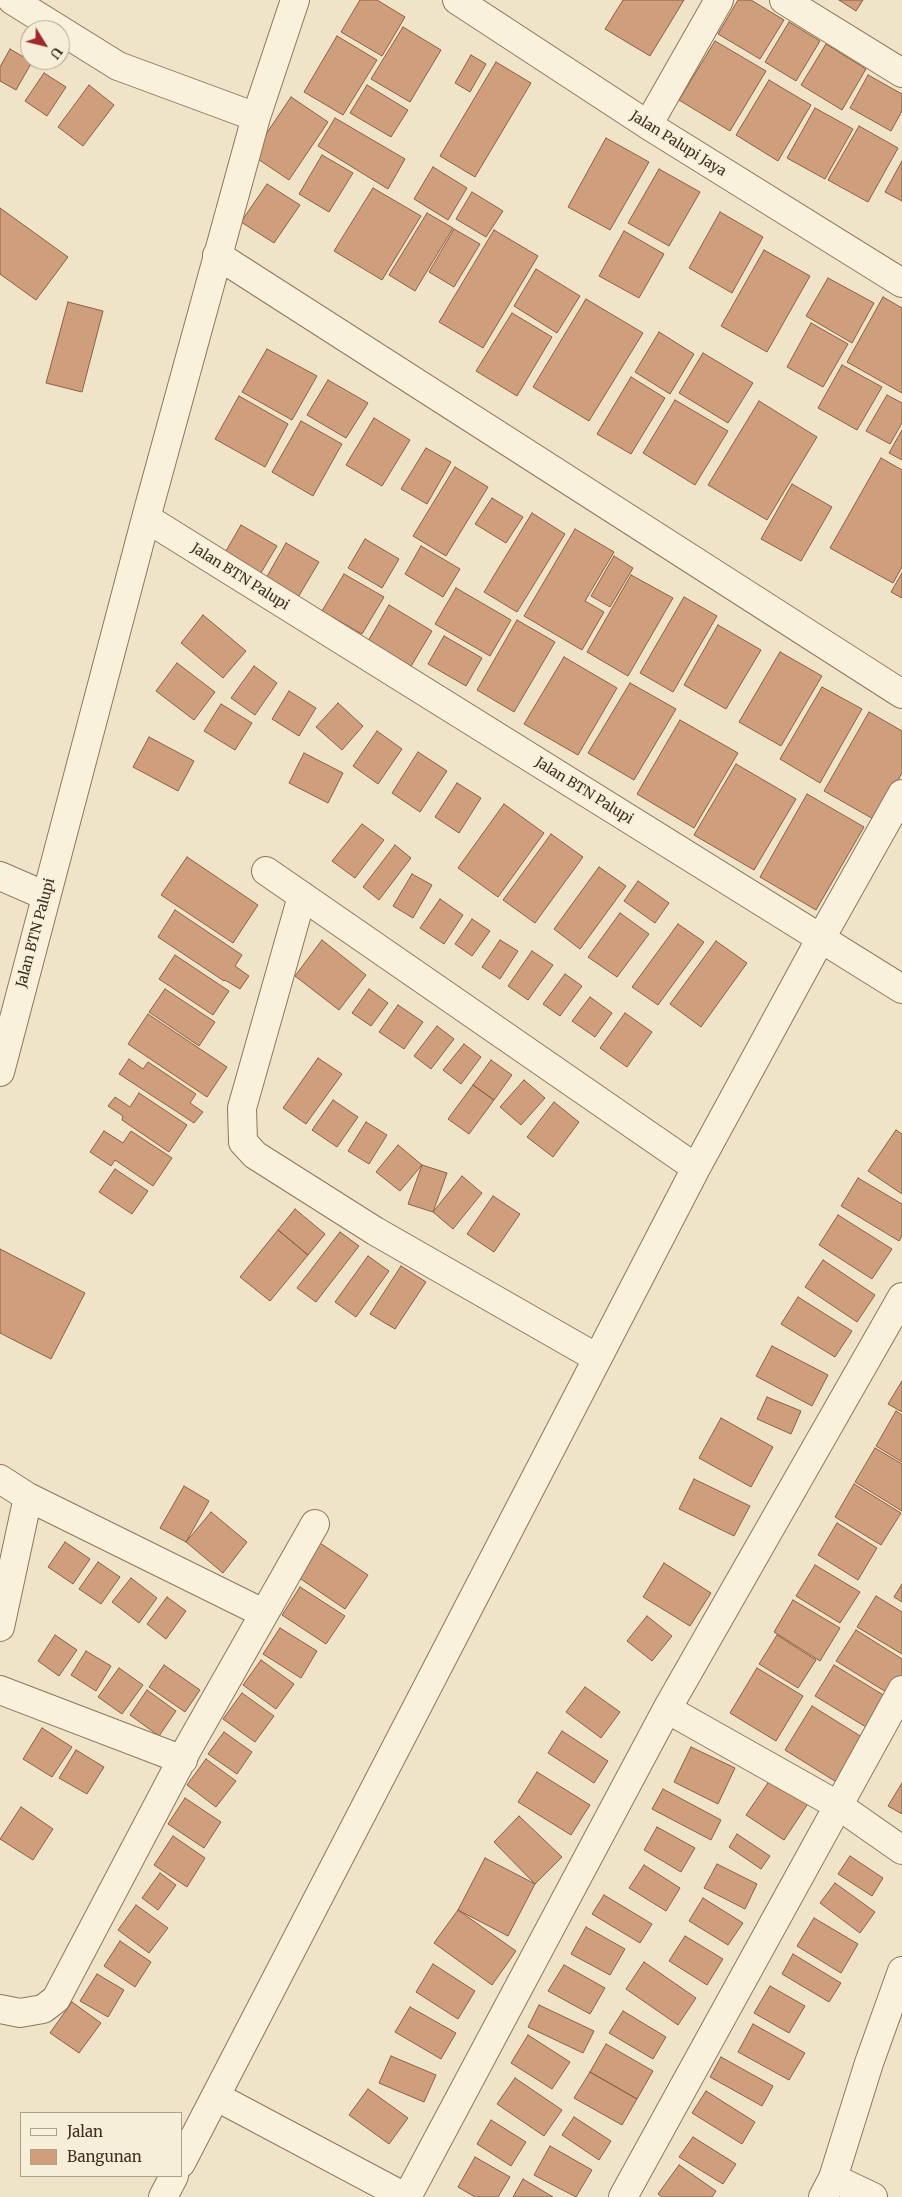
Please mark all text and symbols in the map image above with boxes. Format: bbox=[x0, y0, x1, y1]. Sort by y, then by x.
north arrow bbox=[20, 20, 70, 70]
text: U bbox=[46, 44, 67, 63]
street label: Jalan Palupi Jaya bbox=[627, 108, 729, 180]
street label: Jalan BTN Palupi bbox=[188, 540, 292, 614]
street label: Jalan BTN Palupi bbox=[532, 754, 636, 828]
street label: Jalan BTN Palupi bbox=[13, 877, 59, 989]
legend bbox=[20, 2112, 182, 2177]
text: Jalan bbox=[67, 2122, 103, 2141]
text: Bangunan bbox=[67, 2147, 142, 2166]

